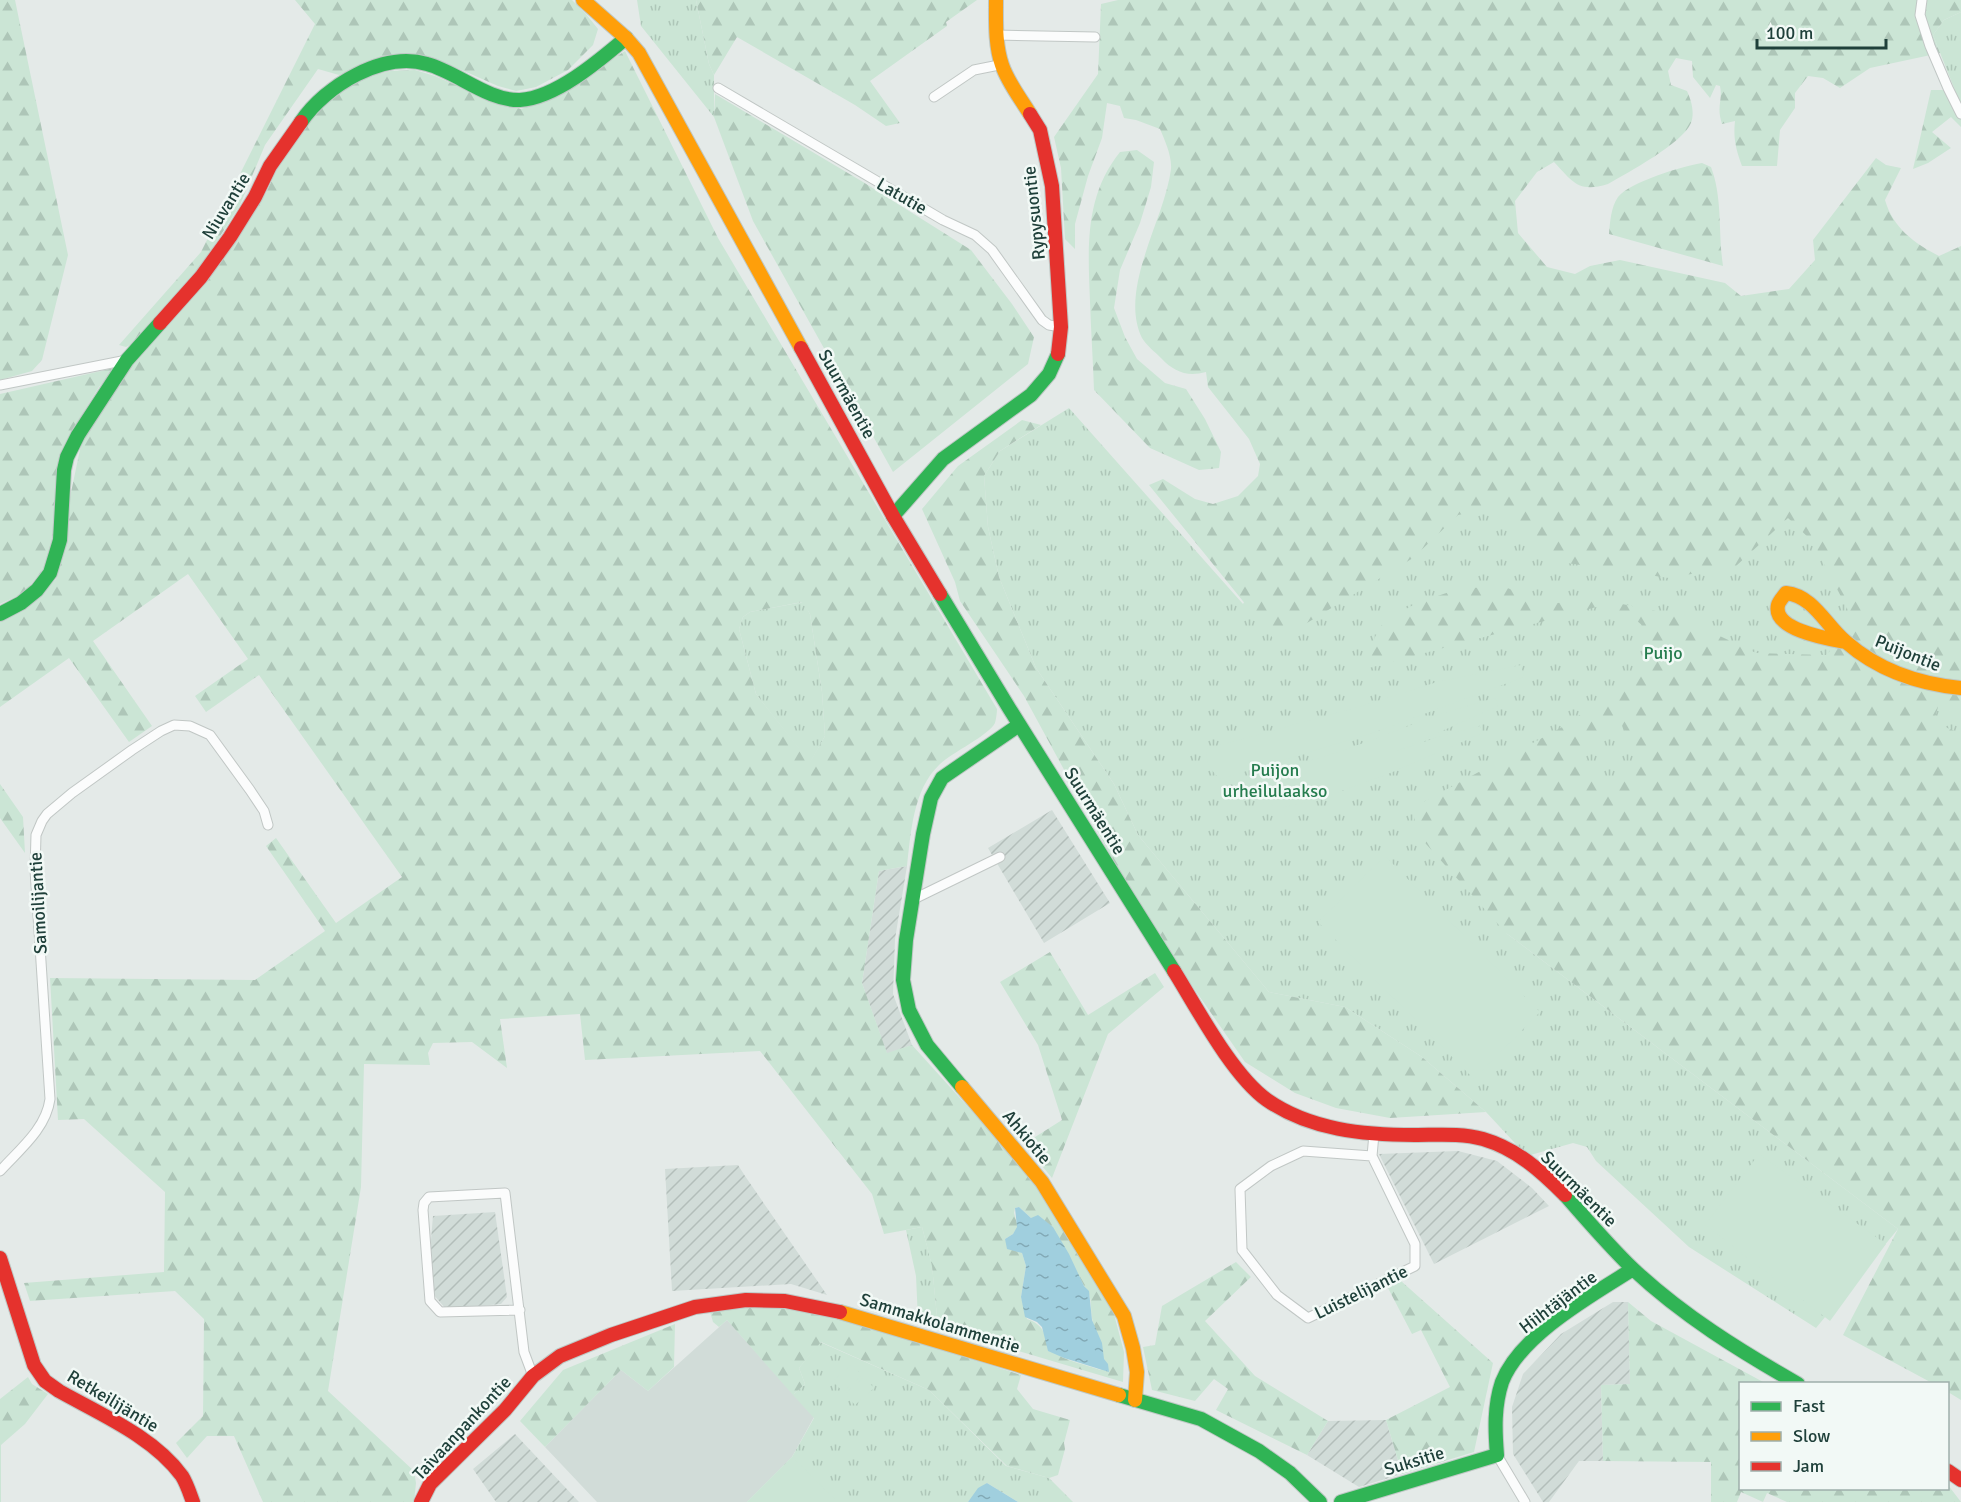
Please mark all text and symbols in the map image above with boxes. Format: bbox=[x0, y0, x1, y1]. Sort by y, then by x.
scale bar bbox=[1757, 12, 1886, 50]
text: 100 m bbox=[1766, 22, 1813, 44]
street label: Rypysuontie bbox=[1018, 165, 1050, 261]
street label: Niuvantie bbox=[197, 169, 255, 243]
street label: Latutie bbox=[873, 173, 931, 219]
street label: Suurmäentie bbox=[813, 345, 881, 443]
street label: Puijontie bbox=[1872, 630, 1944, 676]
park label: Puijo bbox=[1644, 642, 1683, 664]
park label: Puijon urheilulaakso bbox=[1223, 759, 1327, 802]
street label: Suurmäentie bbox=[1059, 763, 1131, 859]
street label: Samoilijantie bbox=[24, 851, 52, 955]
street label: Ahkiotie bbox=[998, 1105, 1056, 1169]
street label: Suurmäentie bbox=[1536, 1146, 1622, 1232]
street label: Luistelijantie bbox=[1311, 1260, 1411, 1324]
street label: Hiihtäjäntie bbox=[1515, 1266, 1601, 1338]
street label: Sammakkolammentie bbox=[857, 1288, 1023, 1358]
street label: Retkeilijäntie bbox=[63, 1365, 163, 1437]
street label: Taivaanpankontie bbox=[408, 1371, 516, 1485]
legend bbox=[1739, 1382, 1949, 1490]
text: Fast bbox=[1793, 1395, 1825, 1417]
text: Slow bbox=[1793, 1425, 1830, 1447]
street label: Suksitie bbox=[1381, 1441, 1447, 1481]
text: Jam bbox=[1793, 1455, 1824, 1477]

